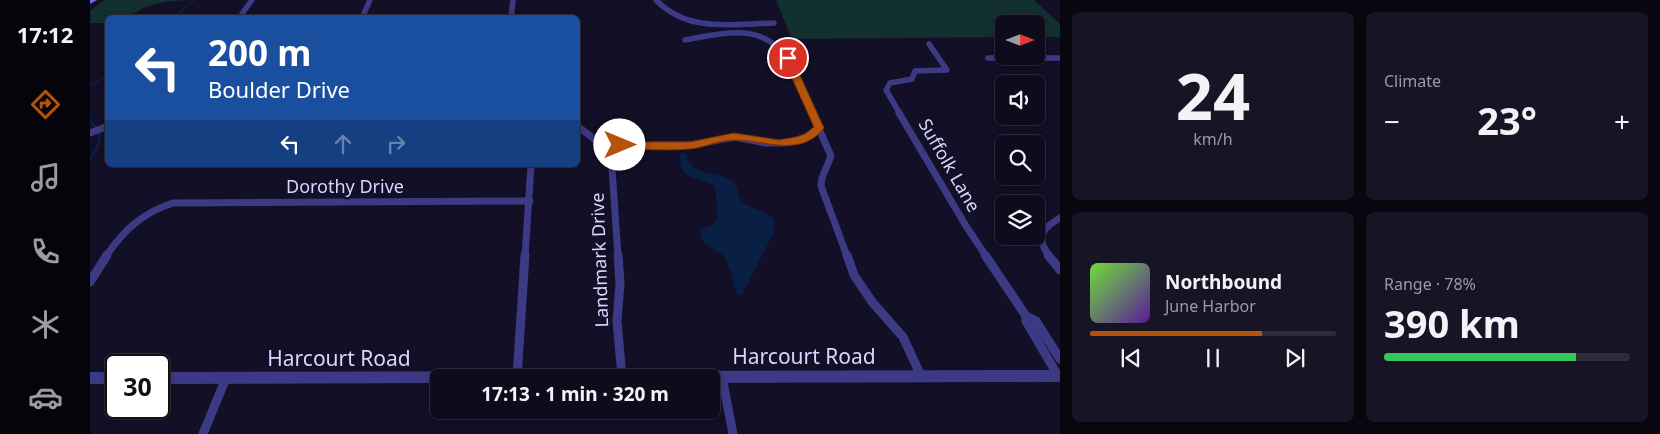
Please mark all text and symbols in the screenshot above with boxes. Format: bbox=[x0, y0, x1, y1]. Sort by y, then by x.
north arrow bbox=[995, 15, 1045, 65]
map controls bbox=[995, 15, 1045, 245]
text: 17:12 bbox=[17, 19, 73, 49]
text: 200 m bbox=[208, 29, 311, 76]
icon: left bbox=[125, 35, 190, 100]
pin bbox=[767, 37, 809, 79]
icon: arrive bbox=[774, 44, 802, 72]
text: 24 bbox=[1176, 51, 1250, 139]
text: Climate bbox=[1384, 70, 1441, 92]
text: Boulder Drive bbox=[208, 74, 350, 104]
button: sound bbox=[995, 75, 1045, 125]
icon: directions bbox=[28, 87, 63, 122]
text: 23° bbox=[1477, 94, 1537, 146]
text: − bbox=[1384, 102, 1400, 140]
text: + bbox=[1614, 102, 1630, 140]
street label: Suffolk Lane bbox=[914, 114, 986, 216]
position arrow bbox=[593, 118, 645, 170]
text: km/h bbox=[1193, 128, 1233, 150]
icon: left bbox=[276, 130, 304, 158]
icon: ahead bbox=[329, 130, 357, 158]
icon: right bbox=[382, 130, 410, 158]
button: search bbox=[995, 135, 1045, 185]
icon: music bbox=[28, 160, 63, 195]
street label: Dorothy Drive bbox=[286, 174, 404, 198]
street label: Landmark Drive bbox=[585, 192, 613, 328]
button: layers bbox=[995, 195, 1045, 245]
icon: phone bbox=[28, 234, 63, 269]
text: Northbound bbox=[1165, 269, 1282, 295]
text: Range · 78% bbox=[1384, 273, 1476, 295]
text: June Harbor bbox=[1165, 295, 1256, 317]
text: 390 km bbox=[1384, 297, 1520, 349]
icon: climate bbox=[28, 307, 63, 342]
street label: Harcourt Road bbox=[732, 342, 876, 370]
street label: Harcourt Road bbox=[267, 344, 411, 372]
icon: previous bbox=[1117, 344, 1145, 372]
icon: pause bbox=[1199, 344, 1227, 372]
icon: next bbox=[1281, 344, 1309, 372]
speed limit sign: 30 bbox=[105, 354, 170, 419]
icon: car bbox=[28, 380, 63, 415]
text: 17:13 · 1 min · 320 m bbox=[481, 381, 669, 407]

